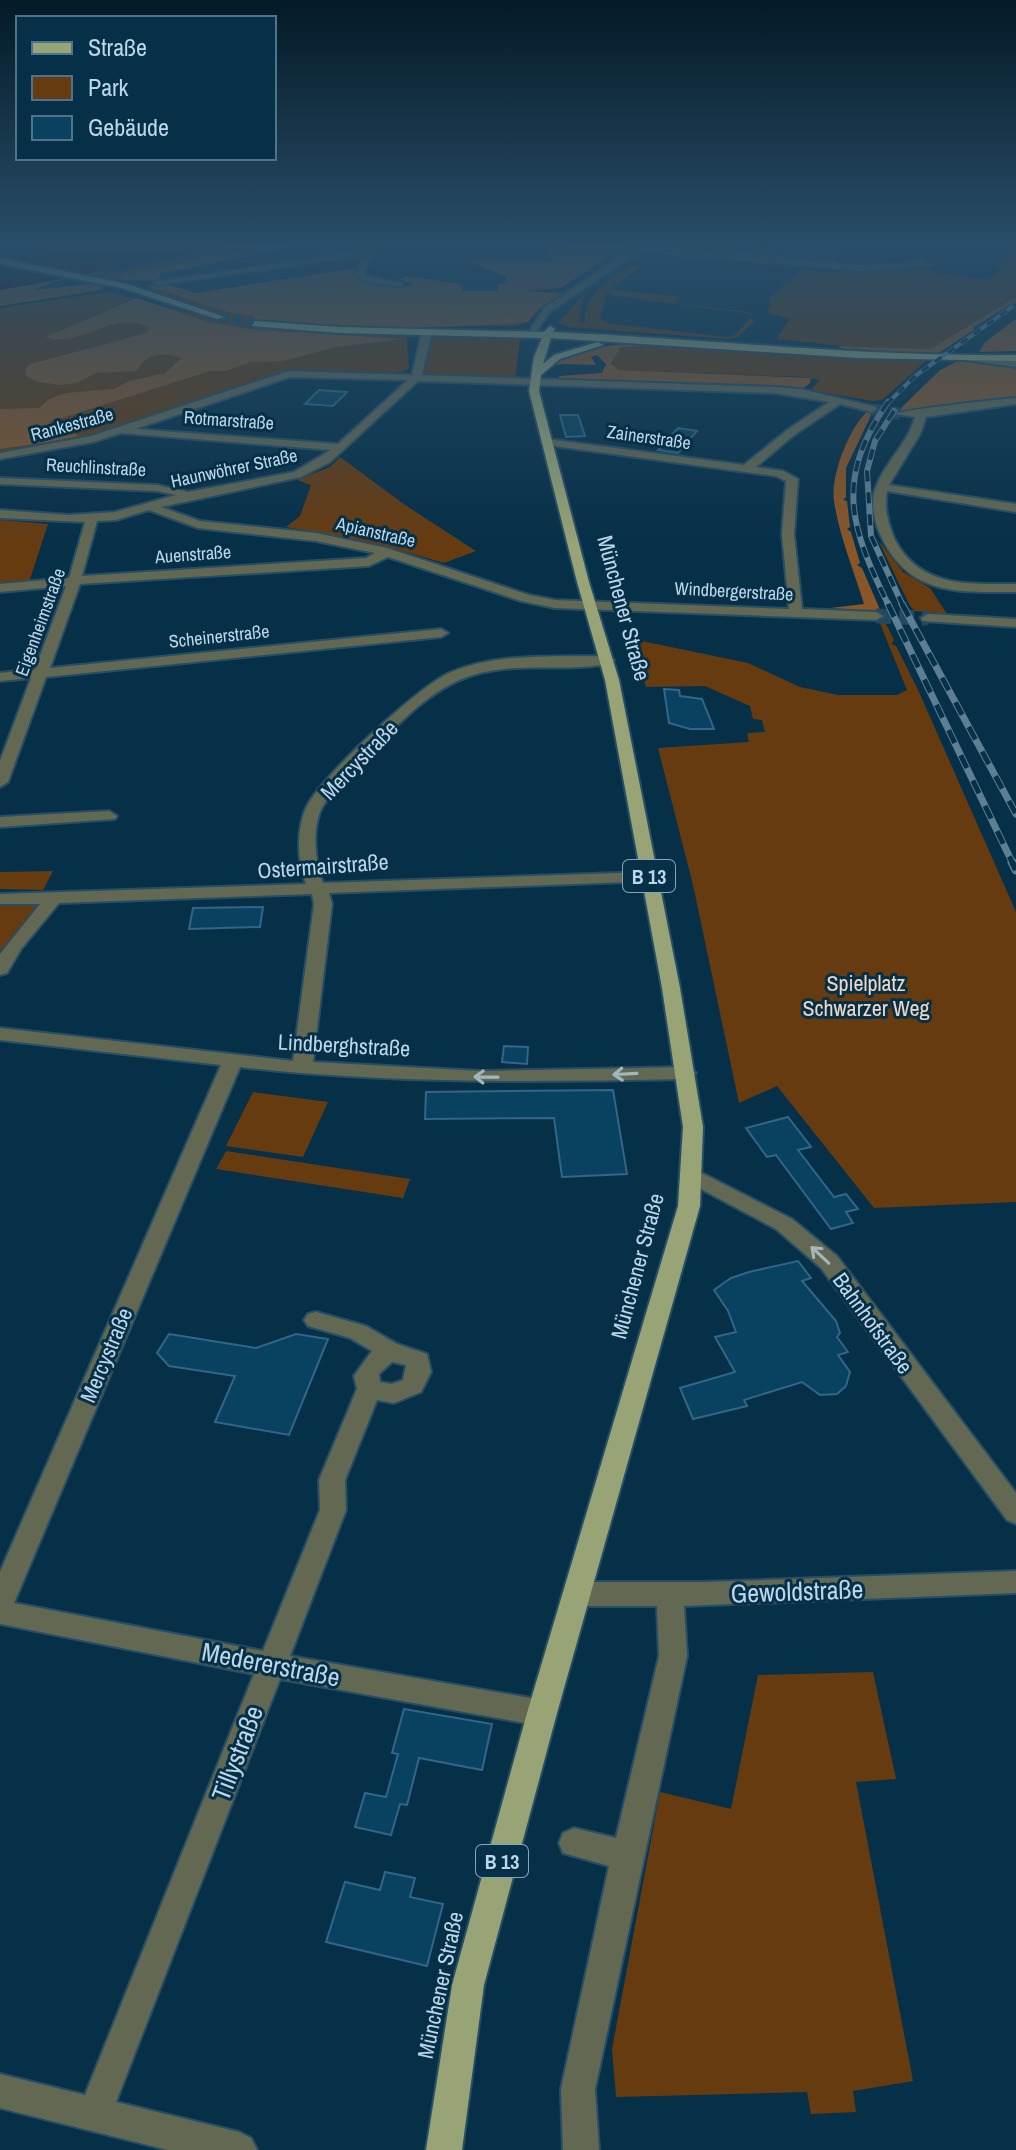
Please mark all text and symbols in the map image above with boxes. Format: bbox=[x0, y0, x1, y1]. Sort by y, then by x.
legend bbox=[16, 16, 276, 160]
text: Straße bbox=[88, 31, 147, 63]
text: Park bbox=[88, 71, 129, 103]
text: Gebäude bbox=[88, 111, 169, 143]
street label: Rankestraße bbox=[28, 401, 116, 447]
street label: Rotmarstraße bbox=[183, 404, 275, 436]
street label: Zainerstraße bbox=[605, 419, 693, 455]
street label: Haunwöhrer Straße bbox=[168, 442, 300, 494]
street label: Reuchlinstraße bbox=[45, 452, 147, 482]
street label: Apianstraße bbox=[333, 511, 418, 553]
street label: Münchener Straße bbox=[590, 532, 658, 684]
street label: Auenstraße bbox=[153, 539, 232, 569]
street label: Eigenheimstraße bbox=[9, 565, 71, 679]
street label: Windbergerstraße bbox=[674, 575, 794, 607]
street label: Scheinerstraße bbox=[168, 618, 270, 654]
street label: Mercystraße bbox=[313, 714, 405, 806]
street label: Ostermairstraße bbox=[256, 846, 390, 886]
road number: B 13 bbox=[623, 860, 675, 892]
park label: Spielplatz Schwarzer Weg bbox=[802, 968, 930, 1023]
street label: Lindberghstraße bbox=[277, 1027, 411, 1063]
one-way arrow bbox=[612, 1067, 639, 1082]
one-way arrow bbox=[473, 1069, 500, 1084]
street label: Münchener Straße bbox=[603, 1190, 671, 1342]
one-way arrow bbox=[811, 1246, 830, 1265]
street label: Bahnhofstraße bbox=[826, 1266, 920, 1380]
street label: Mercystraße bbox=[73, 1303, 139, 1407]
street label: Gewoldstraße bbox=[730, 1571, 864, 1611]
street label: Medererstraße bbox=[199, 1633, 343, 1695]
street label: Tillystraße bbox=[203, 1700, 271, 1806]
road number: B 13 bbox=[476, 1845, 528, 1877]
street label: Münchener Straße bbox=[410, 1909, 470, 2061]

